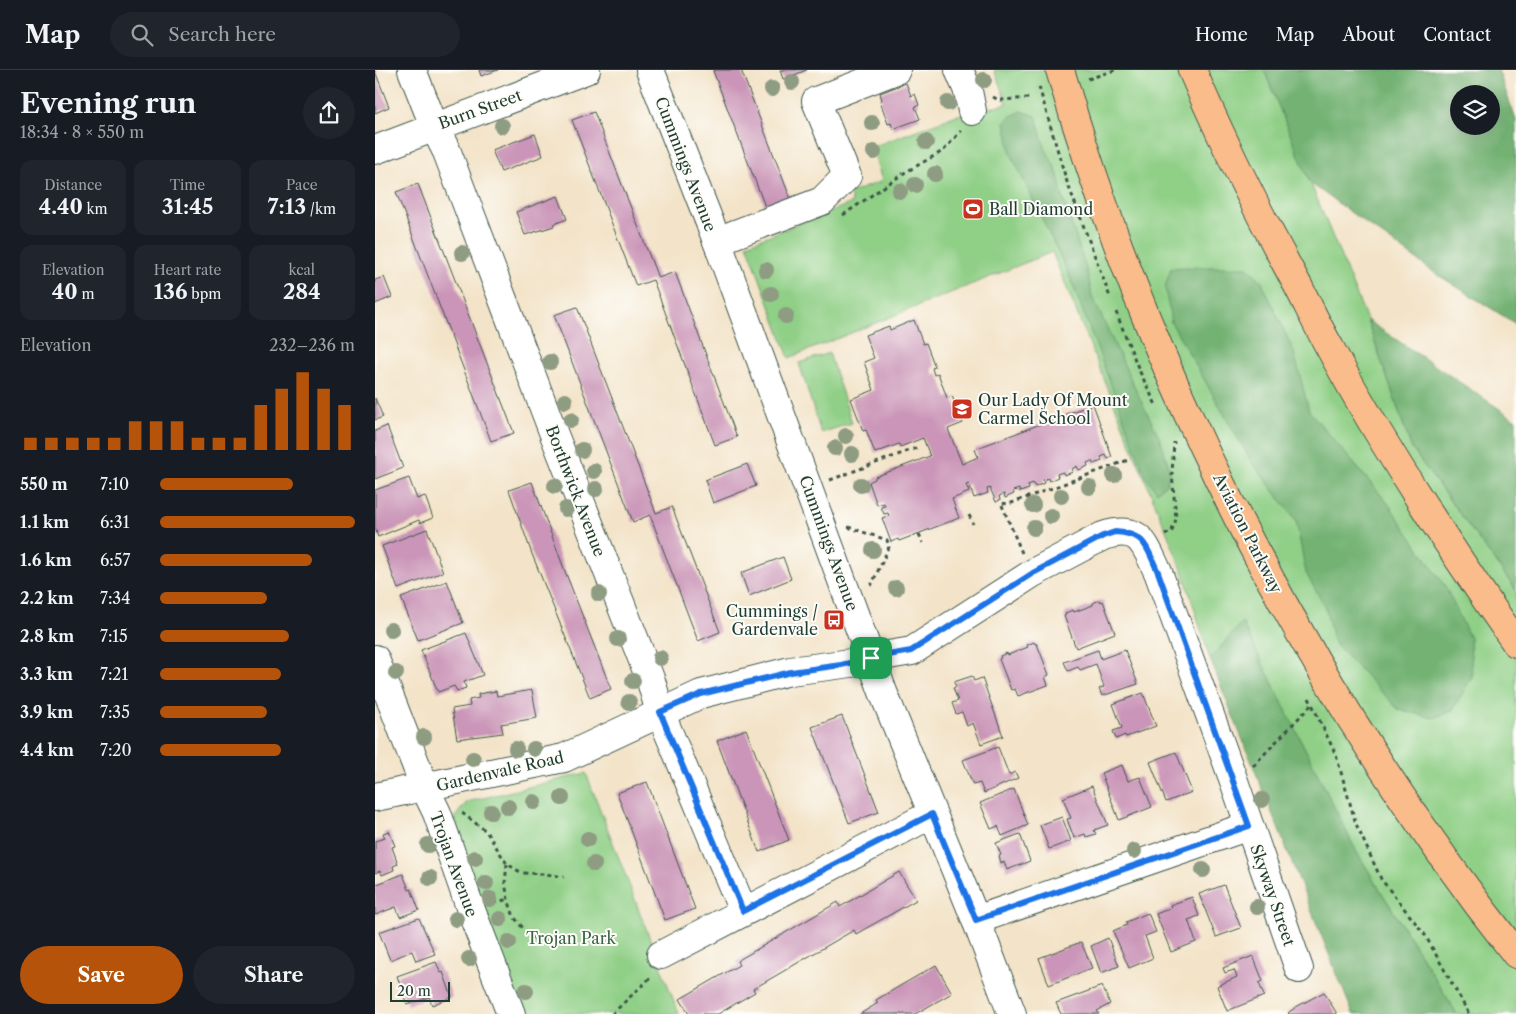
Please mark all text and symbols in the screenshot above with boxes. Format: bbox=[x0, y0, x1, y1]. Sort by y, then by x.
search box bbox=[110, 12, 460, 57]
text: Map bbox=[25, 20, 80, 49]
icon: search bbox=[128, 21, 156, 49]
text: Search here bbox=[168, 23, 276, 46]
text: Home bbox=[1195, 24, 1248, 46]
text: Map bbox=[1276, 24, 1314, 46]
text: About bbox=[1342, 24, 1395, 46]
text: Contact bbox=[1423, 24, 1491, 46]
street label: Burn Street bbox=[436, 85, 525, 133]
map controls bbox=[1450, 85, 1500, 135]
button: layers bbox=[1450, 85, 1500, 135]
text: Evening run bbox=[20, 86, 196, 120]
button: share bbox=[303, 87, 355, 139]
street label: Cummings Avenue bbox=[651, 94, 721, 234]
text: 18:34 · 8 × 550 m bbox=[20, 122, 144, 142]
text: Distance bbox=[44, 176, 102, 194]
text: Time bbox=[170, 176, 205, 194]
text: Pace bbox=[286, 176, 318, 194]
text: 4.40 bbox=[39, 194, 83, 219]
text: 31:45 bbox=[162, 194, 213, 219]
text: 7:13 bbox=[268, 194, 306, 219]
sports icon: Ball Diamond bbox=[961, 197, 985, 221]
place label: Ball Diamond bbox=[989, 199, 1093, 219]
text: km bbox=[83, 200, 108, 218]
text: /km bbox=[306, 200, 336, 218]
text: Elevation bbox=[42, 261, 104, 279]
text: Heart rate bbox=[154, 261, 221, 279]
text: kcal bbox=[289, 261, 315, 279]
text: 40 bbox=[52, 279, 78, 304]
text: 136 bbox=[154, 279, 188, 304]
text: 284 bbox=[283, 279, 321, 304]
text: m bbox=[78, 285, 94, 303]
text: bpm bbox=[188, 285, 221, 303]
text: Elevation bbox=[20, 335, 91, 355]
text: 232–236 m bbox=[269, 335, 355, 355]
place label: Our Lady Of Mount Carmel School bbox=[978, 390, 1128, 428]
school or university icon: Our Lady Of Mount Carmel School bbox=[950, 397, 974, 421]
street label: Borthwick Avenue bbox=[542, 423, 610, 559]
street label: Aviation Parkway bbox=[1209, 469, 1287, 597]
street label: Cummings Avenue bbox=[795, 472, 863, 614]
text: 550 m bbox=[20, 474, 68, 494]
text: 7:10 bbox=[100, 474, 129, 494]
text: 1.1 km bbox=[20, 512, 69, 532]
text: 6:31 bbox=[100, 512, 129, 532]
text: 1.6 km bbox=[20, 550, 72, 570]
text: 6:57 bbox=[100, 550, 130, 570]
text: 2.2 km bbox=[20, 588, 74, 608]
text: 7:34 bbox=[100, 588, 130, 608]
place label: Cummings / Gardenvale bbox=[726, 601, 818, 639]
bus stop icon: Cummings / Gardenvale bbox=[822, 608, 846, 632]
text: 2.8 km bbox=[20, 626, 74, 646]
text: 7:15 bbox=[100, 626, 128, 646]
pin bbox=[850, 637, 892, 679]
icon: arrive bbox=[857, 644, 885, 672]
text: 3.3 km bbox=[20, 664, 73, 684]
text: 7:21 bbox=[100, 664, 128, 684]
text: 3.9 km bbox=[20, 702, 73, 722]
text: 7:35 bbox=[100, 702, 130, 722]
text: 4.4 km bbox=[20, 740, 74, 760]
text: 7:20 bbox=[100, 740, 132, 760]
street label: Gardenvale Road bbox=[434, 747, 566, 795]
street label: Trojan Avenue bbox=[426, 809, 482, 920]
street label: Skyway Street bbox=[1246, 841, 1300, 949]
park label: Trojan Park bbox=[526, 928, 616, 948]
button: Save bbox=[20, 946, 183, 1004]
button: Share bbox=[193, 946, 355, 1004]
scale bar bbox=[390, 979, 450, 1002]
text: 20 m bbox=[397, 982, 431, 1000]

